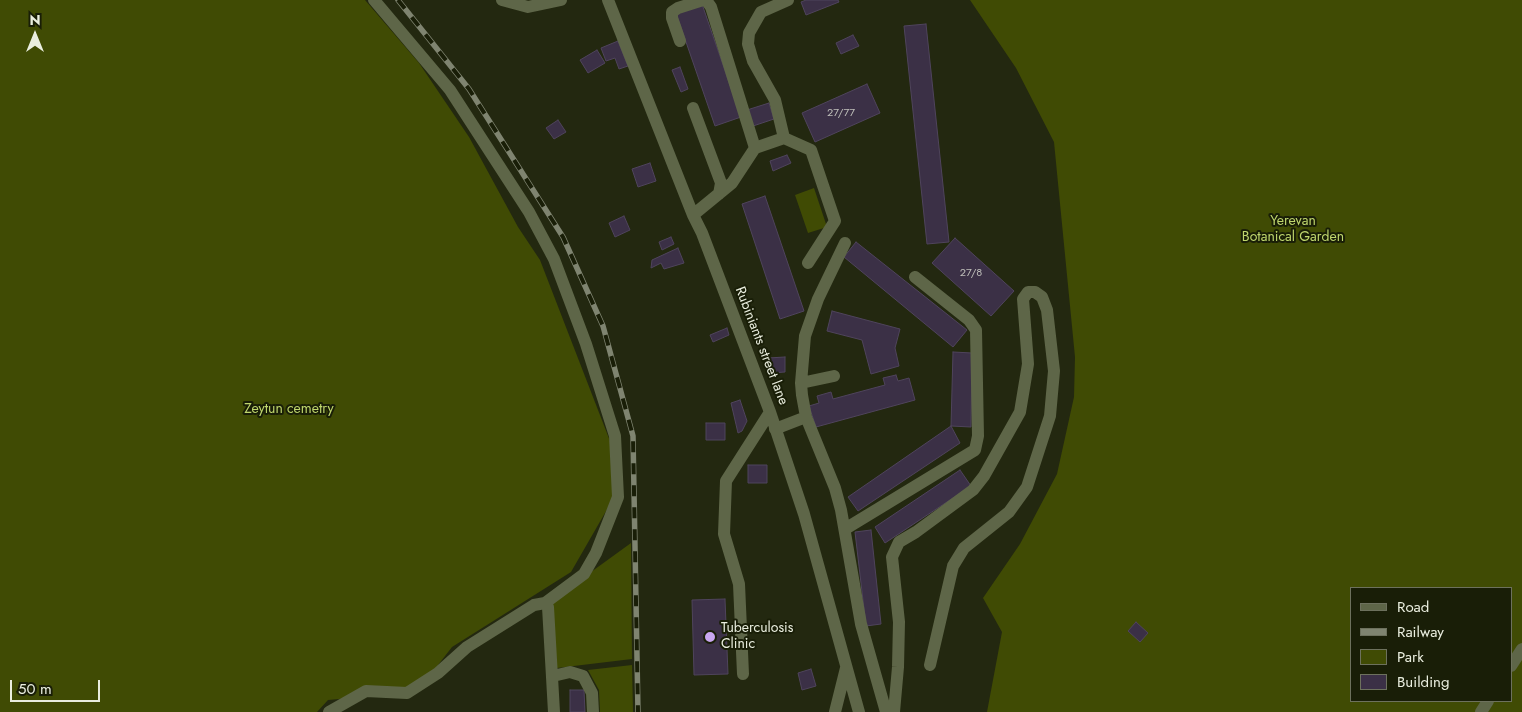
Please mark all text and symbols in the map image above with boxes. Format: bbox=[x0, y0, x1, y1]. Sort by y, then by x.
north arrow bbox=[10, 10, 60, 60]
text: N bbox=[29, 10, 41, 30]
house number: 27/77 bbox=[827, 106, 855, 120]
park label: Yerevan Botanical Garden bbox=[1242, 214, 1344, 246]
house number: 27/8 bbox=[960, 266, 982, 280]
street label: Rubiniants street lane bbox=[731, 285, 791, 407]
park label: Zeytun cemetry bbox=[244, 402, 334, 418]
legend bbox=[1350, 587, 1512, 702]
text: Road bbox=[1397, 596, 1429, 618]
place label: Tuberculosis Clinic bbox=[721, 621, 793, 654]
text: Railway bbox=[1397, 621, 1444, 643]
marker: Tuberculosis Clinic bbox=[703, 630, 717, 644]
text: Park bbox=[1397, 646, 1424, 668]
scale bar bbox=[12, 670, 102, 702]
text: Building bbox=[1397, 671, 1449, 693]
text: 50 m bbox=[18, 678, 52, 700]

